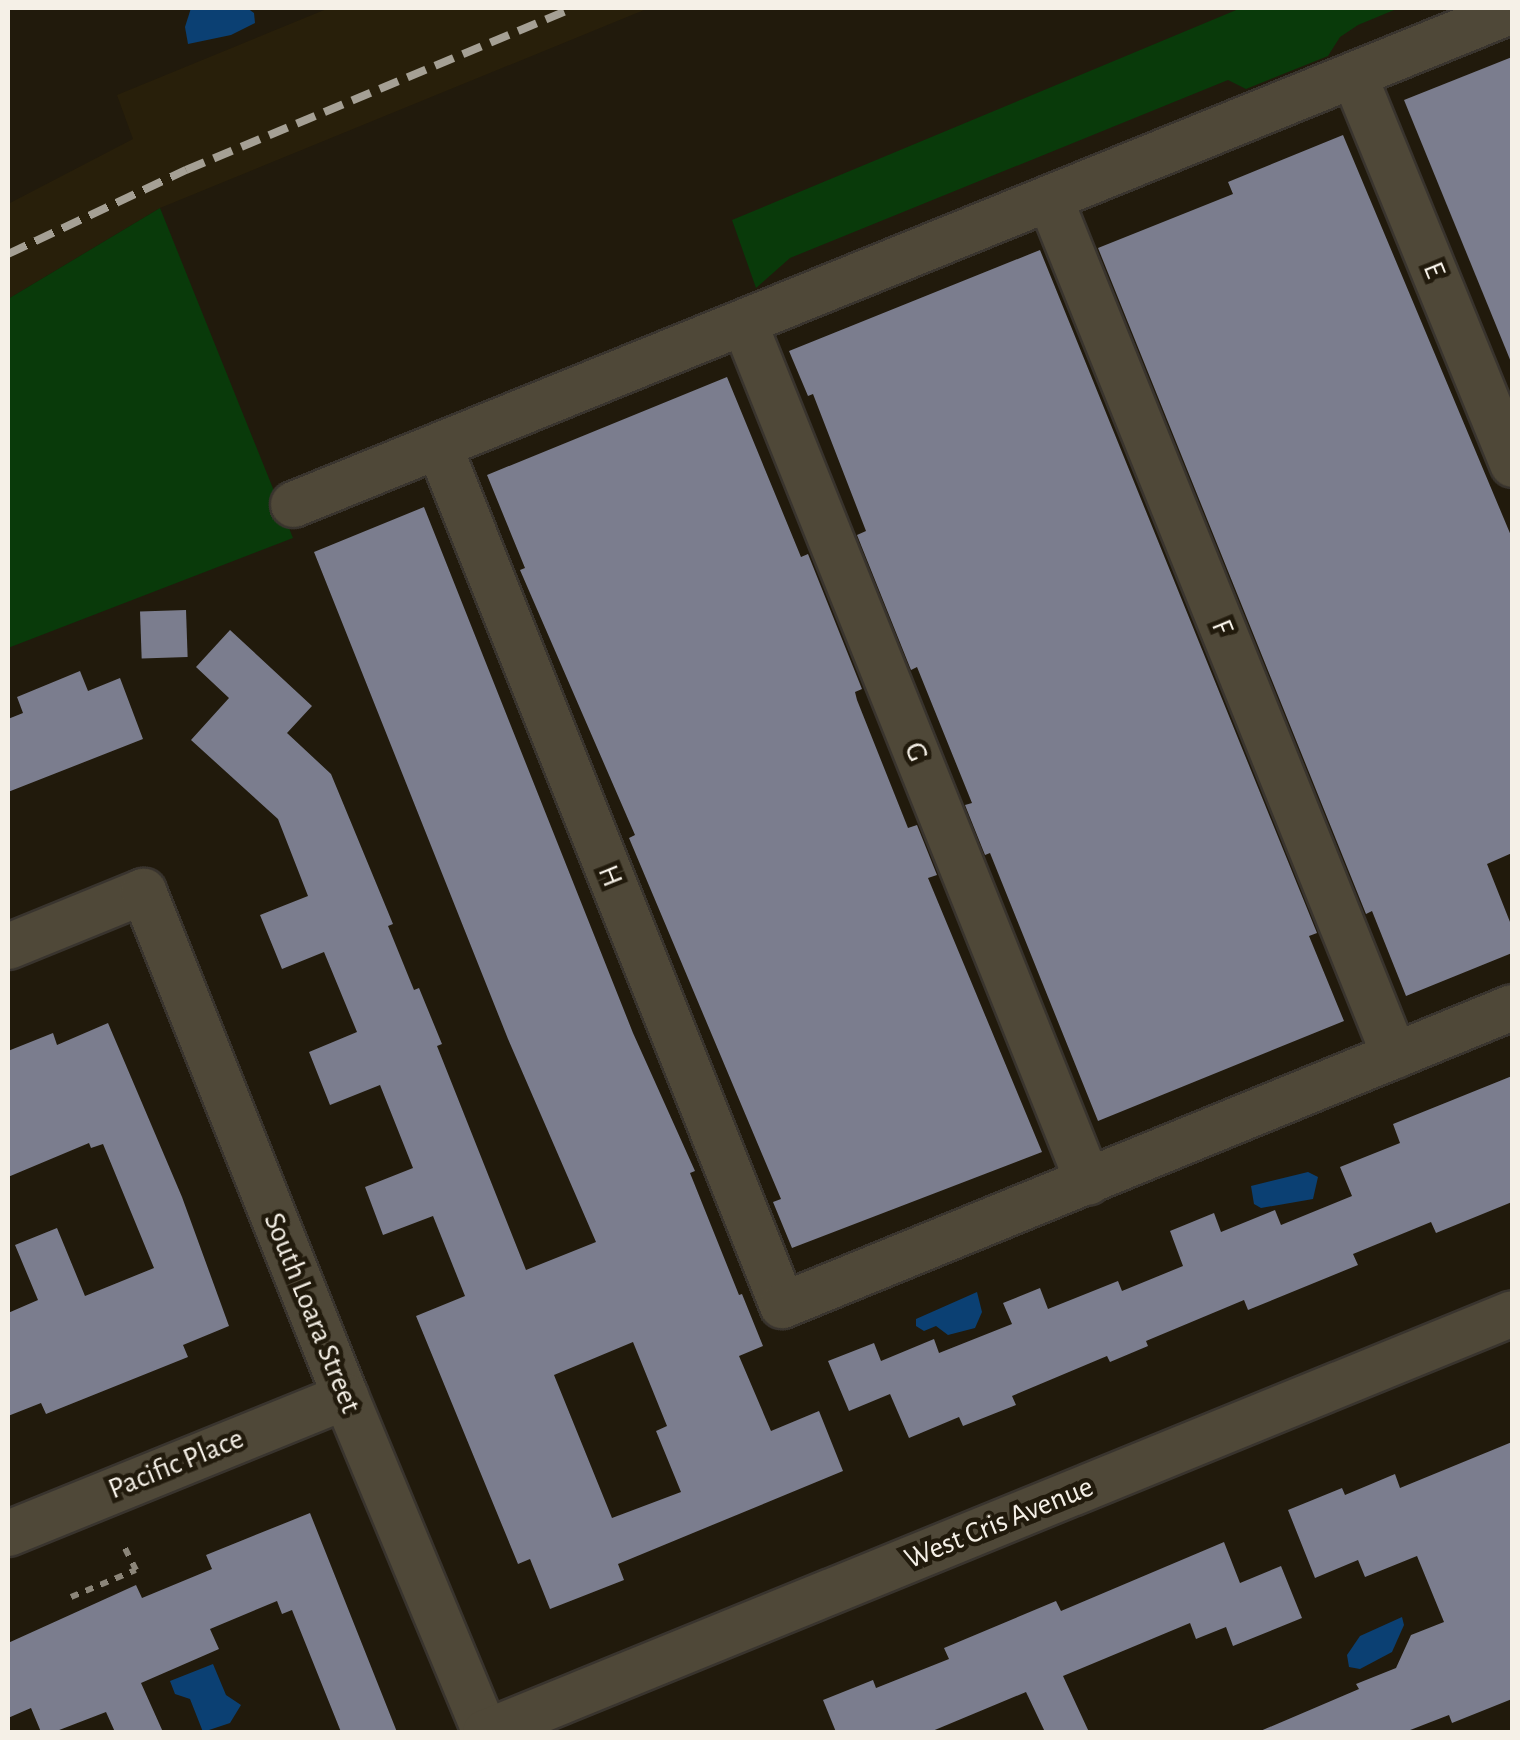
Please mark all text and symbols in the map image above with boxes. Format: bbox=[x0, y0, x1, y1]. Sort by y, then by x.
street label: E bbox=[1415, 257, 1453, 283]
street label: F bbox=[1203, 614, 1241, 640]
street label: G bbox=[896, 737, 936, 767]
street label: H bbox=[589, 860, 631, 892]
street label: South Loara Street bbox=[255, 1208, 369, 1418]
street label: Pacific Place bbox=[103, 1421, 249, 1507]
street label: West Cris Avenue bbox=[899, 1469, 1099, 1577]

